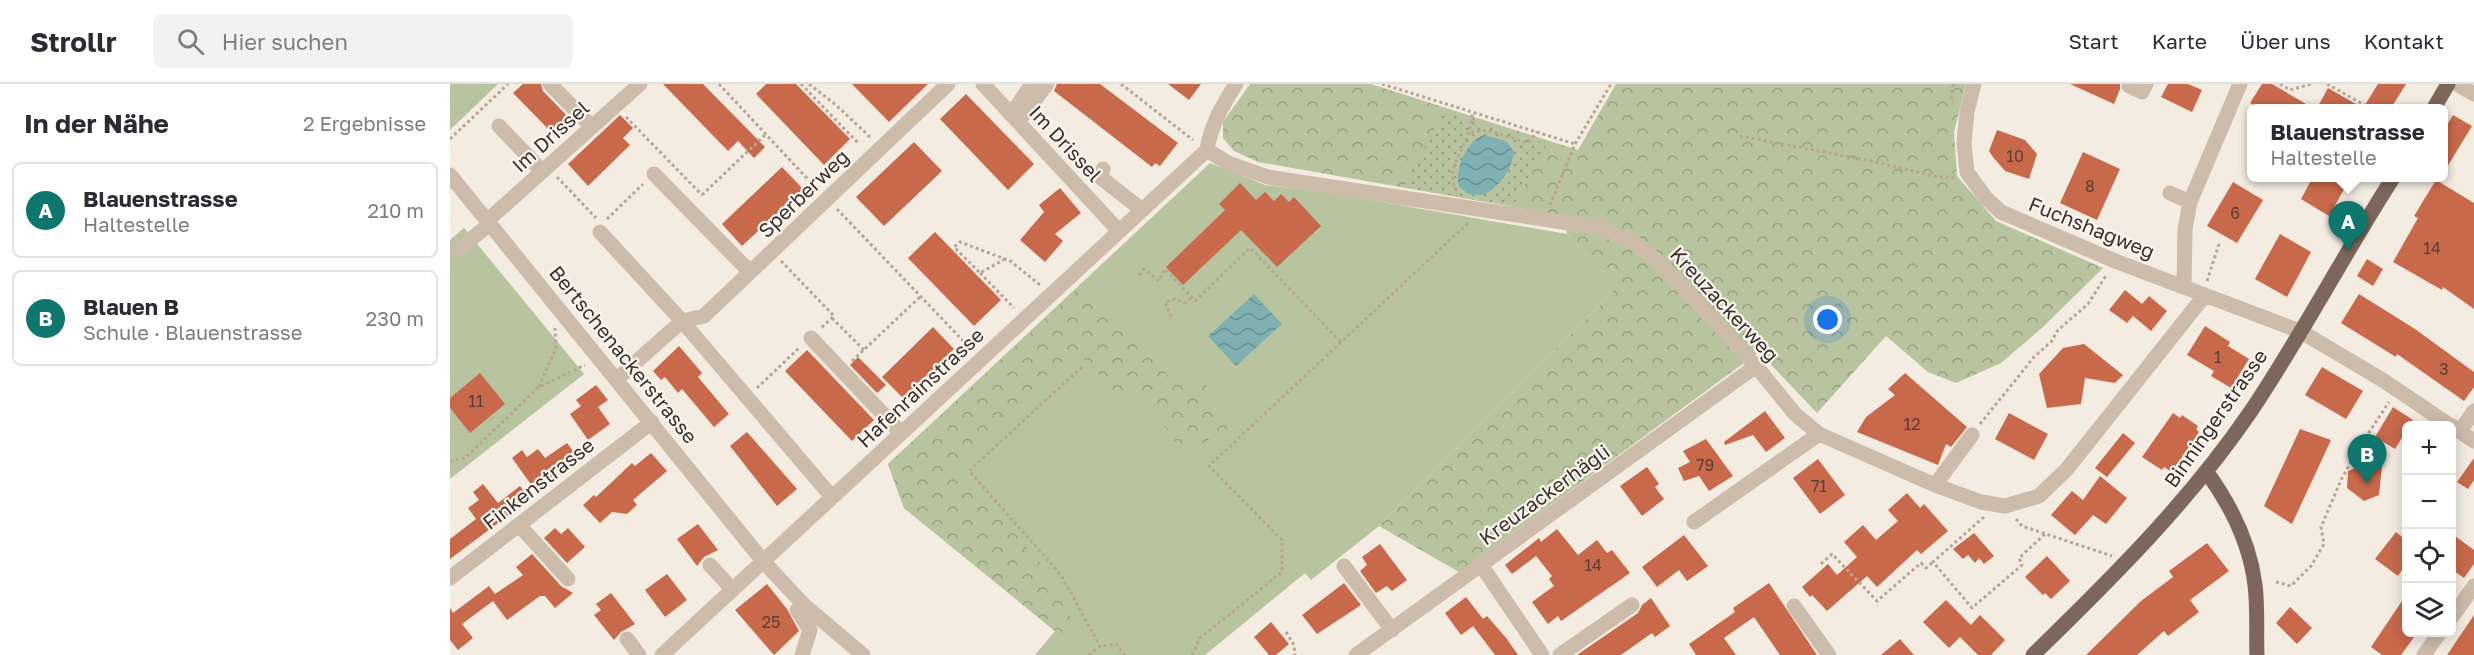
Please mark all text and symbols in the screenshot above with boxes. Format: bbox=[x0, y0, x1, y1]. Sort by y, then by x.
search box bbox=[153, 14, 573, 68]
text: Strollr bbox=[30, 25, 117, 58]
icon: search bbox=[174, 25, 207, 58]
text: Hier suchen bbox=[222, 28, 348, 55]
text: Start bbox=[2068, 28, 2119, 54]
text: Karte bbox=[2152, 28, 2207, 54]
text: Über uns bbox=[2240, 28, 2331, 54]
text: Kontakt bbox=[2364, 28, 2444, 54]
street label: Im Drissel bbox=[507, 95, 593, 177]
street label: Im Drissel bbox=[1025, 100, 1107, 186]
popup bbox=[2247, 104, 2448, 182]
text: In der Nähe bbox=[24, 108, 169, 139]
text: 2 Ergebnisse bbox=[303, 111, 426, 135]
text: Blauenstrasse bbox=[2270, 118, 2425, 145]
street label: Sperberweg bbox=[753, 144, 853, 242]
text: Haltestelle bbox=[2270, 145, 2377, 169]
house number: 10 bbox=[2006, 146, 2024, 166]
house number: 8 bbox=[2085, 176, 2095, 196]
text: Blauenstrasse bbox=[83, 185, 238, 212]
street label: Fuchshagweg bbox=[2026, 191, 2158, 263]
text: A bbox=[38, 198, 53, 222]
text: 210 m bbox=[368, 198, 424, 222]
pin: A bbox=[2328, 202, 2368, 251]
house number: 6 bbox=[2230, 203, 2240, 223]
text: Haltestelle bbox=[83, 212, 190, 236]
house number: 14 bbox=[2423, 238, 2441, 258]
street label: Kreuzackerweg bbox=[1666, 242, 1784, 366]
street label: Bertschenackerstrasse bbox=[545, 260, 703, 448]
text: Blauen B bbox=[83, 293, 179, 320]
your location bbox=[1813, 305, 1842, 334]
text: B bbox=[38, 306, 53, 330]
text: 230 m bbox=[366, 306, 424, 330]
text: Schule · Blauenstrasse bbox=[83, 320, 302, 344]
street label: Hafenrainstrasse bbox=[852, 322, 988, 452]
street label: Binningerstrasse bbox=[2158, 344, 2272, 492]
house number: 1 bbox=[2214, 347, 2222, 367]
house number: 3 bbox=[2439, 359, 2449, 379]
house number: 11 bbox=[468, 391, 484, 411]
house number: 12 bbox=[1903, 414, 1921, 434]
map controls bbox=[2402, 421, 2456, 637]
button: + bbox=[2402, 421, 2456, 475]
street label: Finkenstrasse bbox=[478, 432, 598, 534]
pin: B bbox=[2348, 434, 2386, 484]
street label: Kreuzackerhägli bbox=[1474, 439, 1614, 549]
house number: 79 bbox=[1696, 455, 1714, 475]
button: − bbox=[2402, 475, 2456, 529]
house number: 71 bbox=[1811, 476, 1827, 496]
button: locate bbox=[2402, 529, 2456, 583]
house number: 14 bbox=[1584, 555, 1602, 575]
button: layers bbox=[2402, 583, 2456, 637]
house number: 25 bbox=[762, 612, 780, 632]

